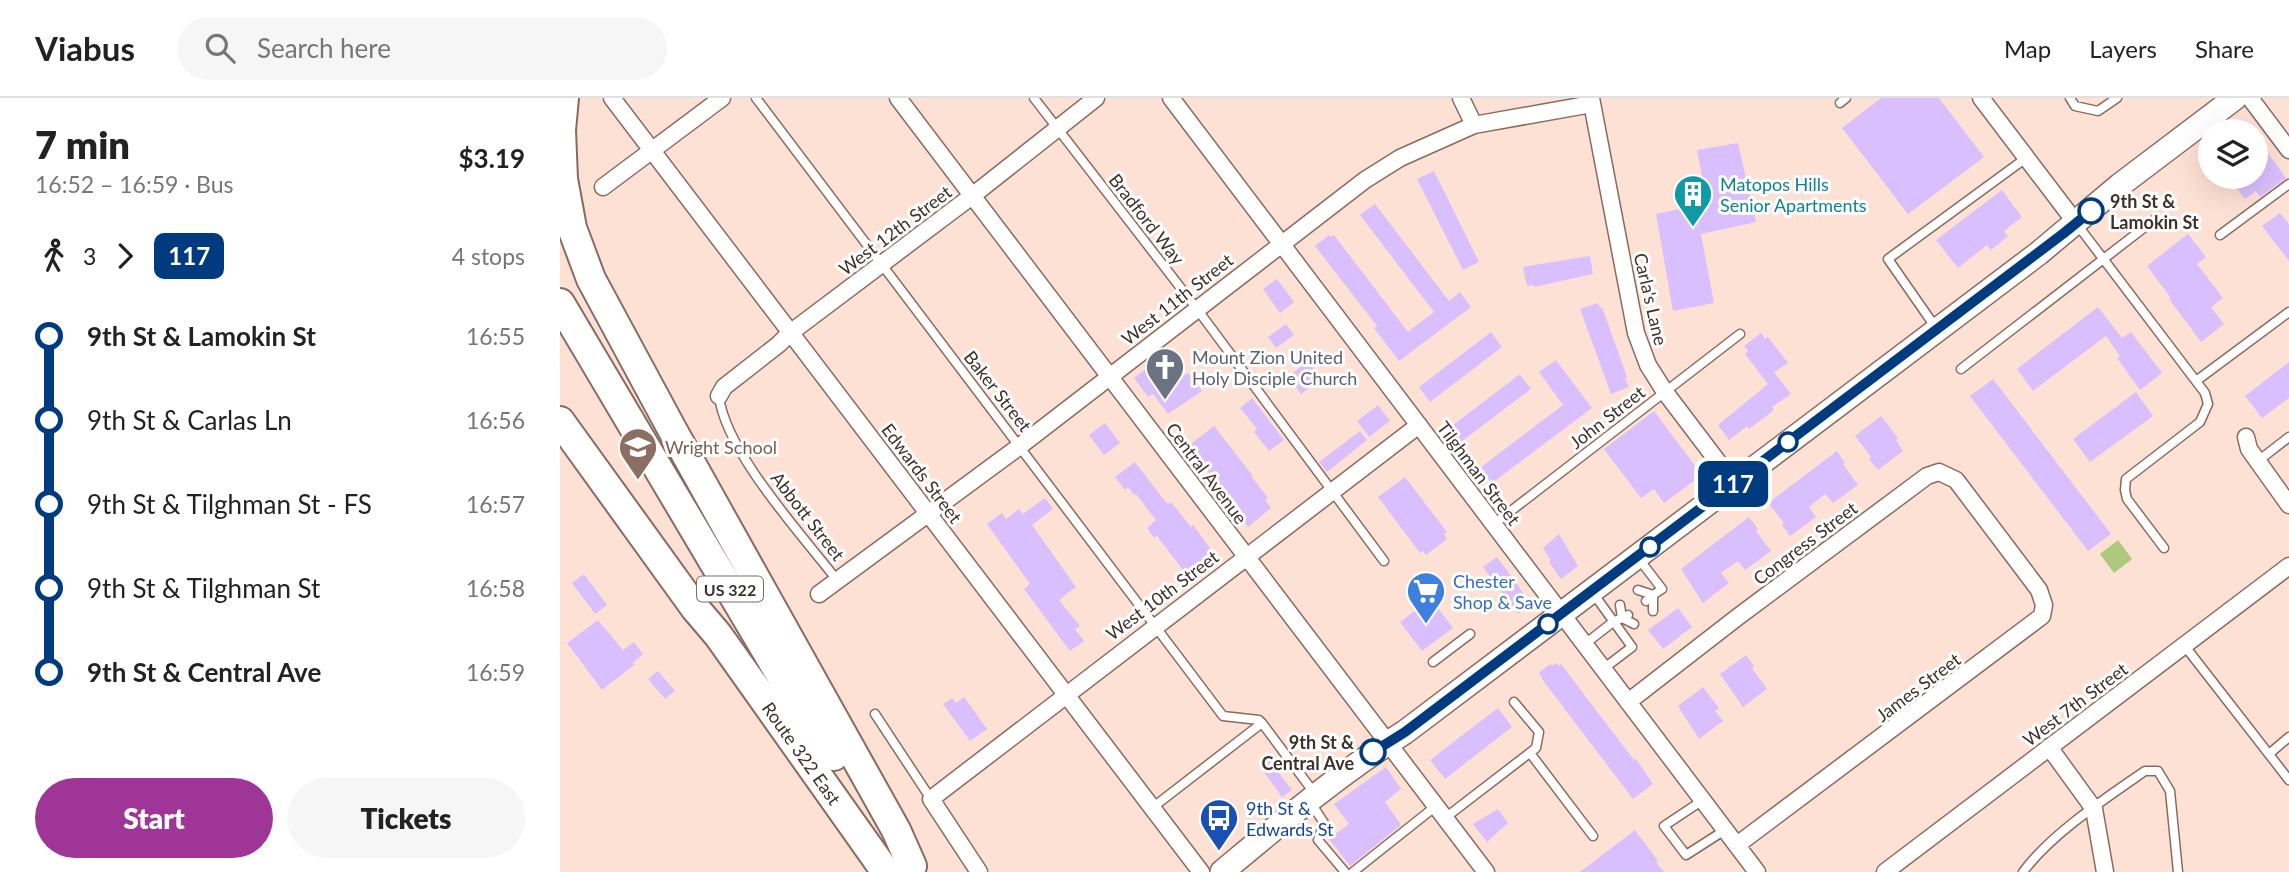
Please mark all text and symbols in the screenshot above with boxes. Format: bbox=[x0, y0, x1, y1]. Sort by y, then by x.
search box bbox=[177, 17, 667, 80]
text: Viabus bbox=[35, 28, 135, 68]
icon: search bbox=[201, 29, 239, 67]
text: Search here bbox=[257, 32, 391, 64]
text: Map bbox=[2004, 34, 2051, 63]
text: Layers bbox=[2089, 34, 2157, 63]
text: Share bbox=[2195, 34, 2254, 63]
map controls bbox=[2198, 119, 2268, 189]
button: layers bbox=[2198, 119, 2268, 189]
text: 7 min bbox=[35, 121, 130, 167]
text: $3.19 bbox=[459, 142, 525, 174]
street label: Bradford Way bbox=[1105, 169, 1190, 269]
text: 16:52 – 16:59 · Bus bbox=[35, 170, 234, 198]
building icon: Matopos Hills Senior Apartments bbox=[1672, 173, 1714, 228]
place label: Matopos Hills Senior Apartments bbox=[1720, 173, 1867, 216]
street label: West 12th Street bbox=[834, 180, 956, 280]
place label: 9th St & Lamokin St bbox=[2110, 190, 2199, 233]
marker: 9th St & Lamokin St bbox=[2078, 198, 2104, 224]
icon: walk bbox=[35, 237, 73, 275]
icon: forward bbox=[106, 237, 144, 275]
text: 117 bbox=[168, 241, 210, 270]
text: 3 bbox=[83, 242, 96, 270]
text: 4 stops bbox=[452, 242, 525, 270]
street label: West 11th Street bbox=[1117, 248, 1238, 349]
street label: Carla's Lane bbox=[1630, 251, 1672, 347]
text: 9th St & Lamokin St bbox=[87, 320, 316, 352]
text: 16:55 bbox=[466, 322, 525, 350]
street label: Baker Street bbox=[960, 346, 1037, 436]
church icon: Mount Zion United Holy Disciple Church bbox=[1144, 346, 1186, 401]
place label: Mount Zion United Holy Disciple Church bbox=[1192, 346, 1357, 389]
street label: John Street bbox=[1565, 380, 1649, 453]
text: 9th St & Carlas Ln bbox=[87, 404, 292, 436]
text: 16:56 bbox=[466, 406, 525, 434]
street label: Tilghman Street bbox=[1433, 417, 1526, 530]
street label: Central Avenue bbox=[1162, 418, 1252, 528]
street label: Edwards Street bbox=[877, 419, 967, 528]
school or university icon: Wright School bbox=[617, 426, 659, 481]
unlabelled marker bbox=[1778, 432, 1798, 452]
place label: Wright School bbox=[665, 436, 777, 458]
line badge: 117 bbox=[1693, 461, 1773, 507]
street label: Abbott Street bbox=[766, 467, 850, 565]
text: 117 bbox=[1712, 469, 1754, 498]
text: 9th St & Tilghman St - FS bbox=[87, 488, 372, 520]
text: 16:57 bbox=[466, 490, 525, 518]
street label: Congress Street bbox=[1749, 496, 1862, 589]
unlabelled marker bbox=[1640, 537, 1660, 557]
street label: West 10th Street bbox=[1101, 545, 1223, 645]
supermarket icon: Chester Shop & Save bbox=[1405, 570, 1447, 625]
place label: Chester Shop & Save bbox=[1453, 570, 1552, 613]
text: 9th St & Tilghman St bbox=[87, 572, 320, 604]
text: 16:58 bbox=[466, 574, 525, 602]
road number: US 322 bbox=[697, 576, 763, 602]
unlabelled marker bbox=[1538, 614, 1558, 634]
street label: James Street bbox=[1871, 648, 1965, 726]
text: 9th St & Central Ave bbox=[87, 656, 321, 688]
street label: West 7th Street bbox=[2018, 657, 2132, 750]
text: 16:59 bbox=[466, 658, 525, 686]
street label: Route 322 East bbox=[758, 697, 846, 809]
place label: 9th St & Central Ave bbox=[1261, 731, 1354, 774]
marker: 9th St & Central Ave bbox=[1360, 739, 1386, 765]
button: Start bbox=[35, 778, 273, 858]
button: Tickets bbox=[287, 778, 525, 858]
bus stop icon: 9th St & Edwards St bbox=[1198, 797, 1240, 852]
place label: 9th St & Edwards St bbox=[1246, 797, 1334, 840]

